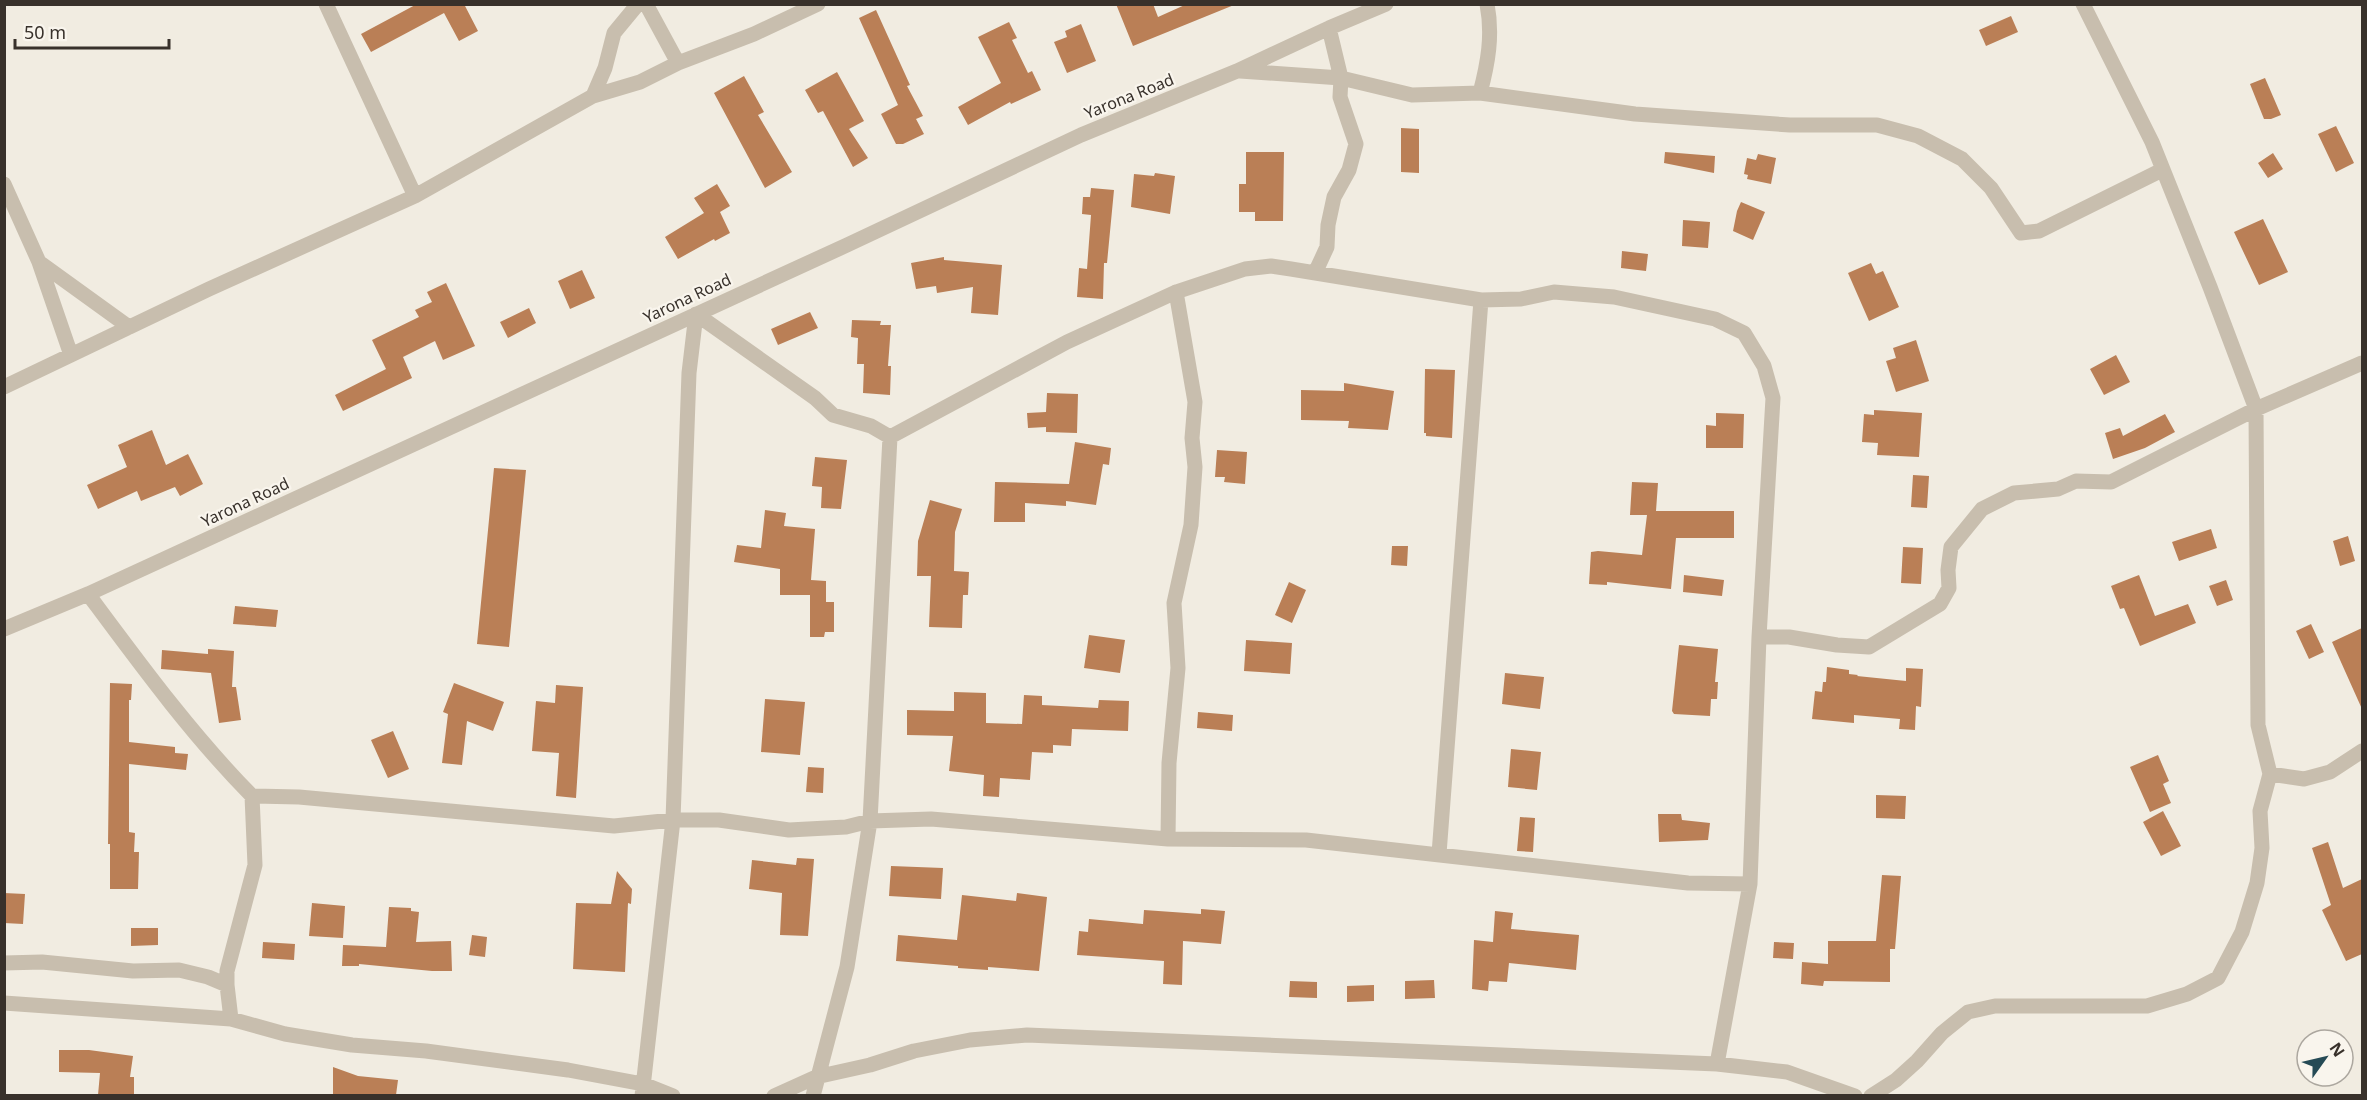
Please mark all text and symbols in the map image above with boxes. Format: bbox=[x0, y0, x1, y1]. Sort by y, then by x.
scale bar bbox=[15, 12, 170, 50]
text: 50 m bbox=[24, 20, 66, 44]
street label: Yarona Road bbox=[1081, 68, 1177, 124]
street label: Yarona Road bbox=[639, 268, 735, 328]
street label: Yarona Road bbox=[197, 472, 293, 532]
north arrow bbox=[2295, 1028, 2355, 1088]
text: N bbox=[2325, 1038, 2350, 1061]

